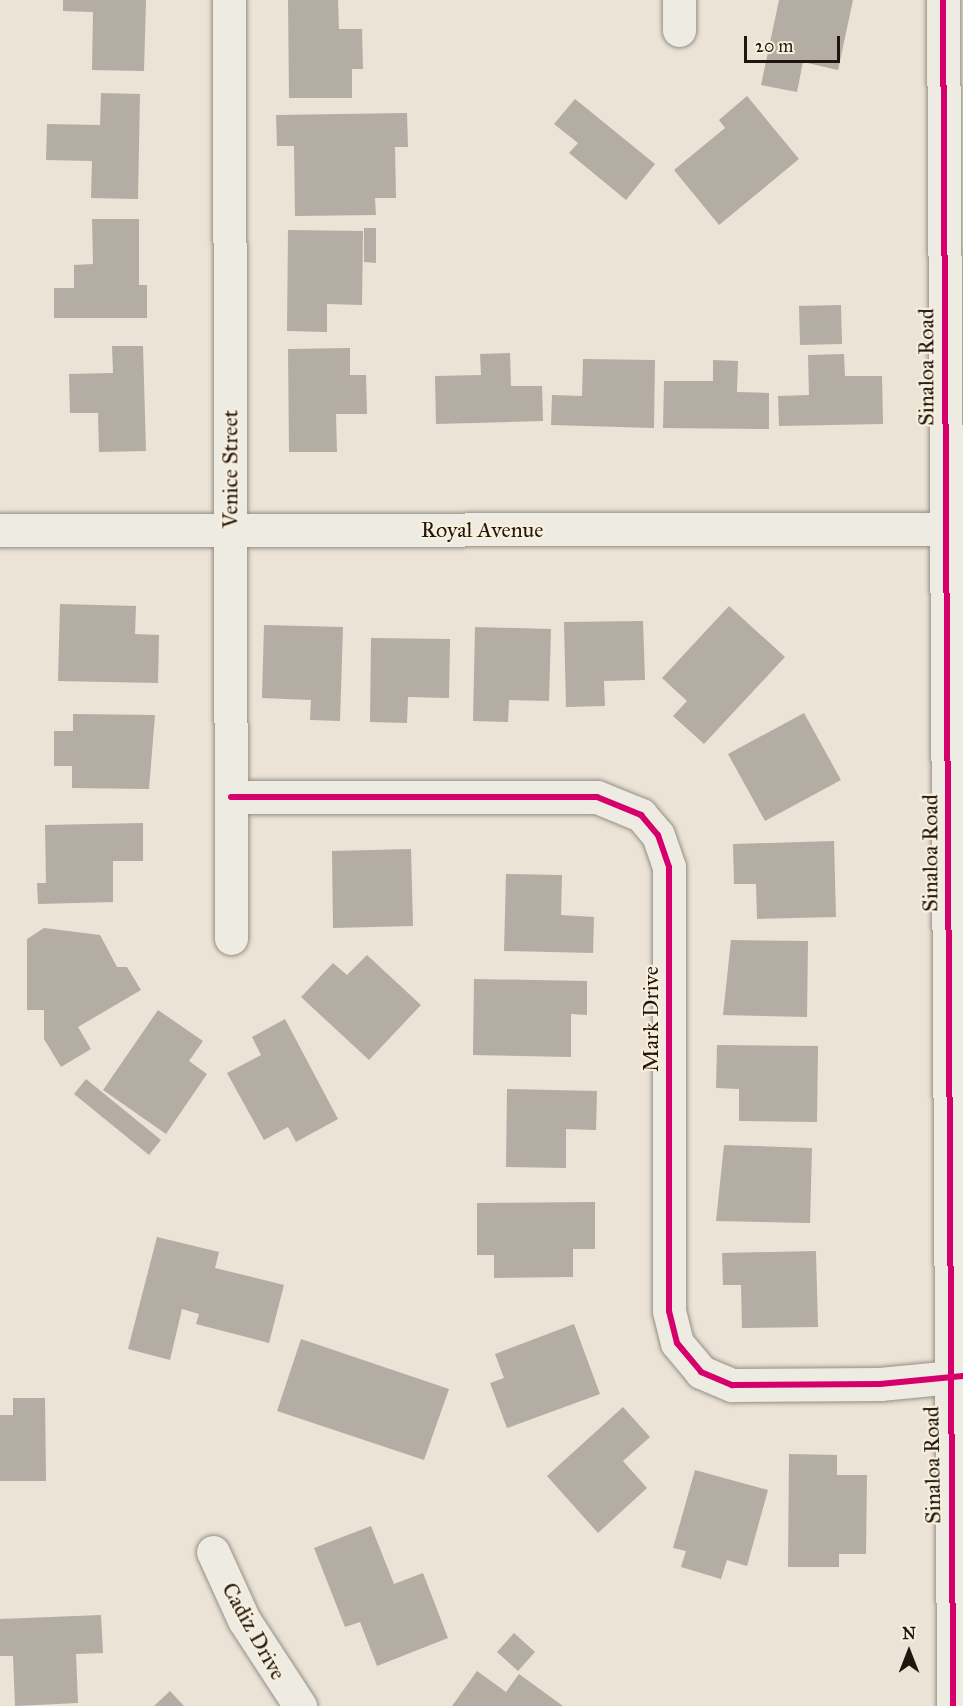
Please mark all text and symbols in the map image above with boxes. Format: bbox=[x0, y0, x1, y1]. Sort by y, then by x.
scale bar bbox=[747, 24, 843, 62]
text: 20 m bbox=[755, 35, 793, 57]
street label: Sinaloa Road bbox=[913, 308, 939, 426]
street label: Venice Street bbox=[217, 410, 243, 528]
street label: Royal Avenue bbox=[421, 517, 543, 543]
street label: Sinaloa Road bbox=[917, 794, 943, 912]
street label: Mark Drive bbox=[638, 966, 664, 1072]
street label: Sinaloa Road bbox=[918, 1406, 946, 1524]
street label: Cadiz Drive bbox=[216, 1578, 292, 1684]
north arrow bbox=[879, 1622, 939, 1682]
text: N bbox=[902, 1624, 916, 1643]

